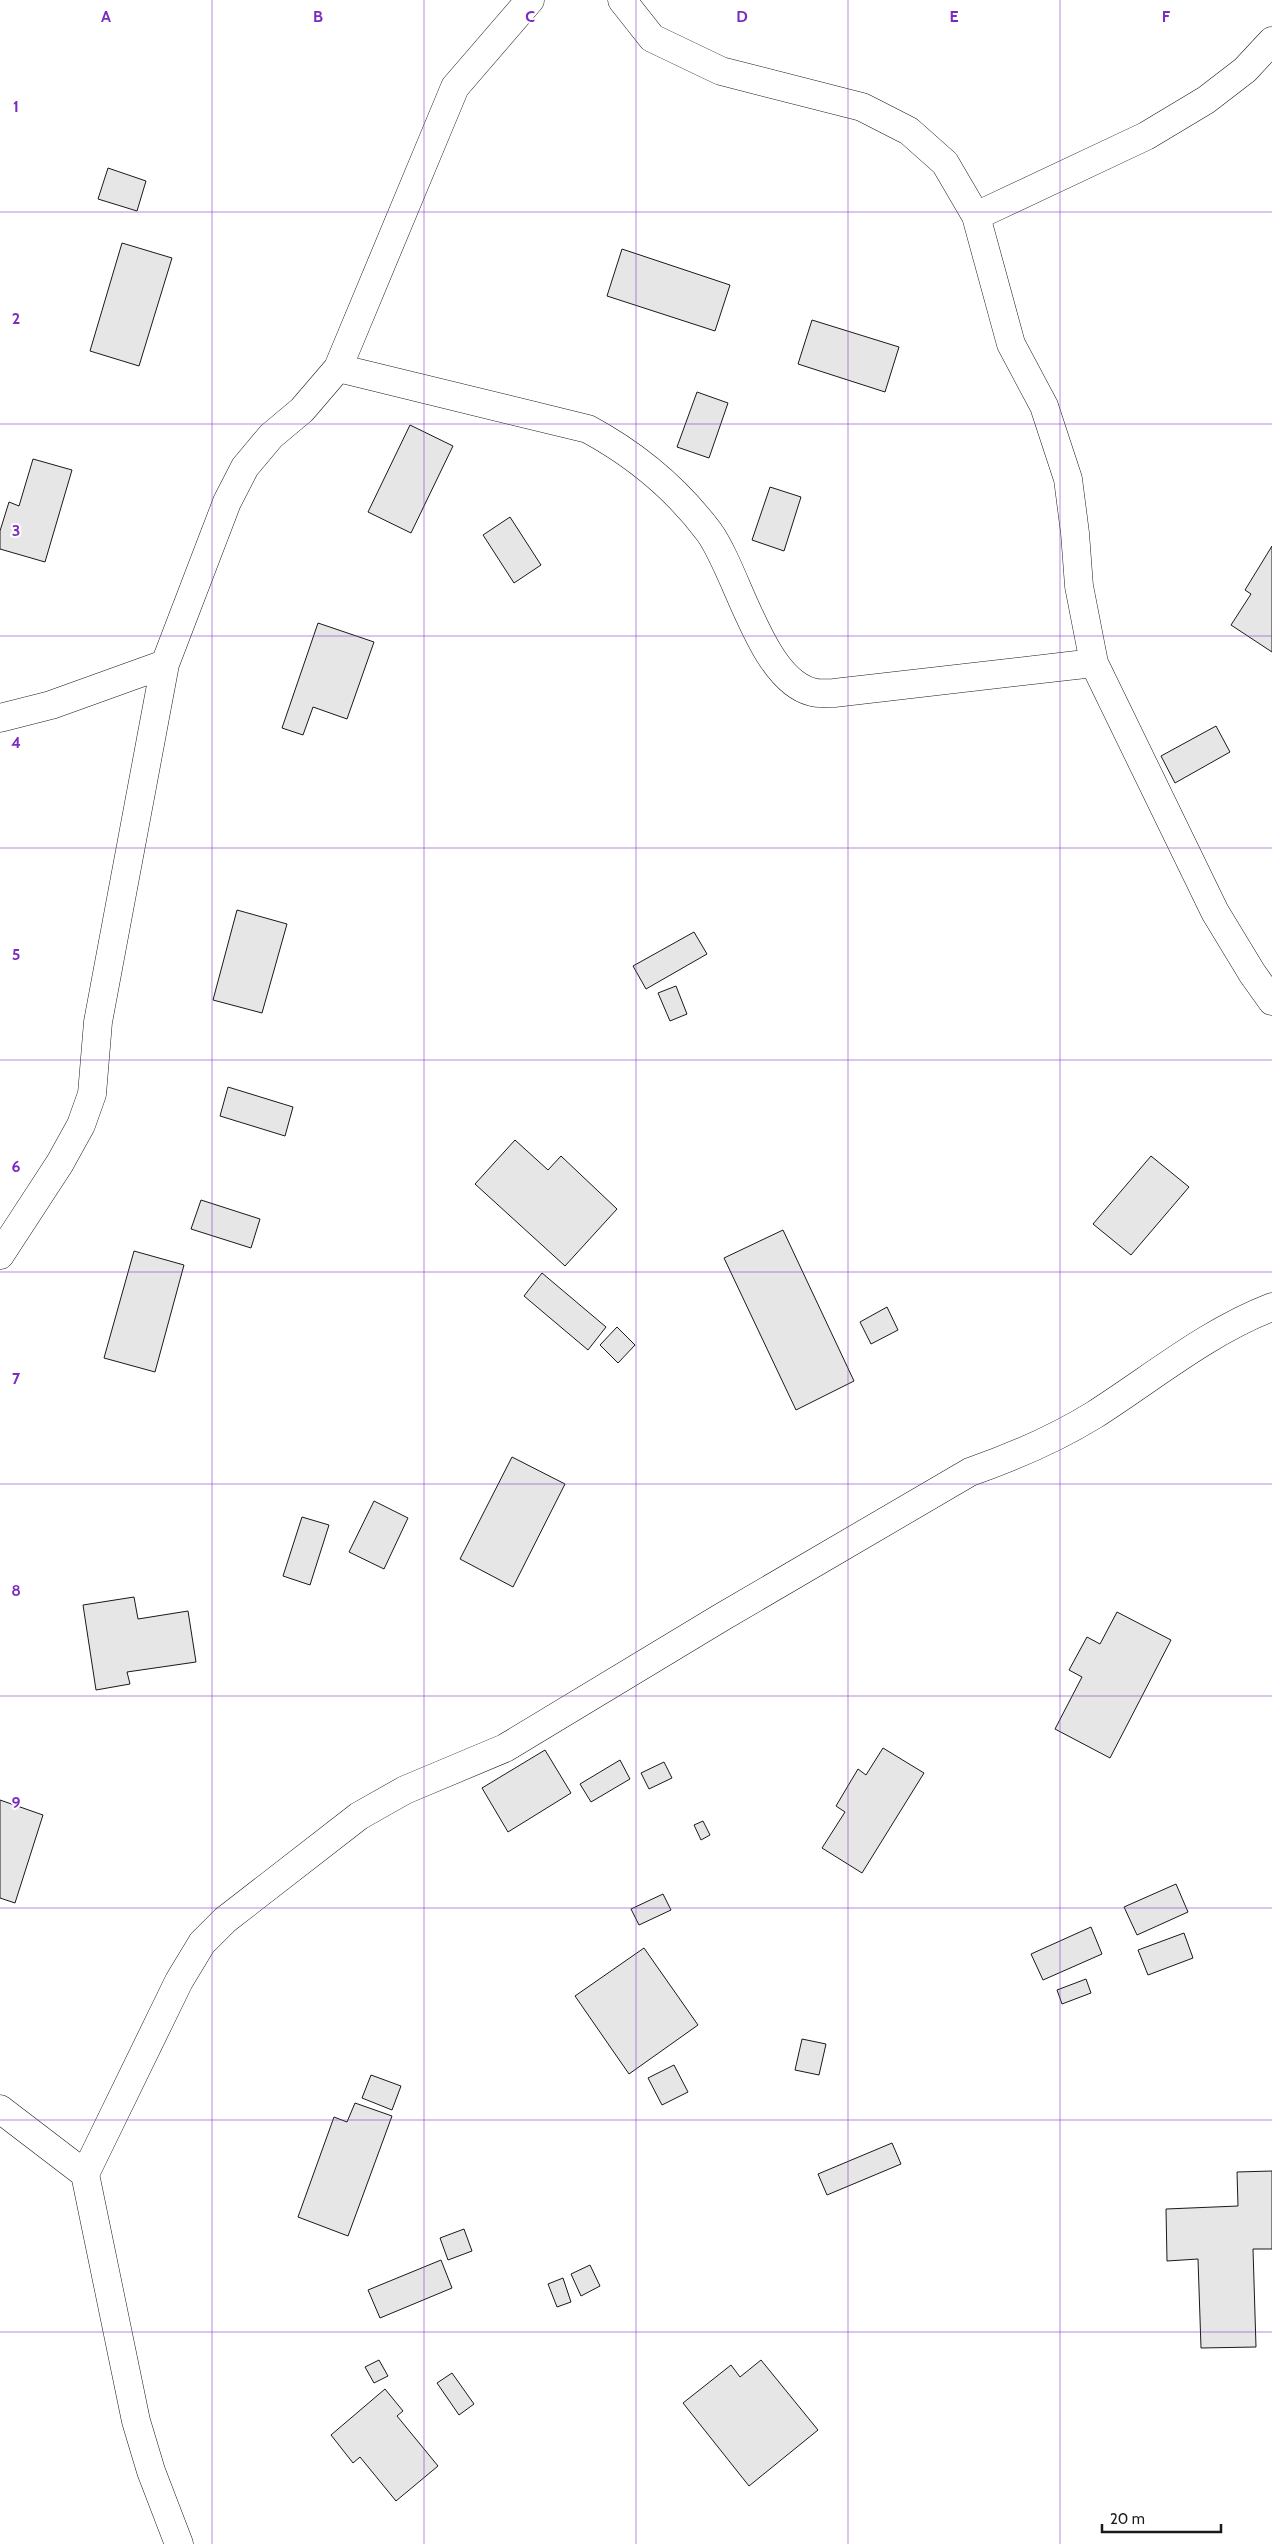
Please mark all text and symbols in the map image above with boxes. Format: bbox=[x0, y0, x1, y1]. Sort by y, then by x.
text: A bbox=[101, 7, 111, 26]
text: B bbox=[313, 7, 323, 26]
text: C bbox=[525, 7, 535, 26]
text: D bbox=[736, 7, 748, 26]
text: E bbox=[949, 7, 959, 26]
text: F bbox=[1162, 7, 1171, 26]
text: 1 bbox=[13, 97, 19, 116]
text: 2 bbox=[12, 309, 20, 328]
text: 3 bbox=[12, 521, 20, 540]
text: 4 bbox=[11, 733, 21, 752]
text: 5 bbox=[12, 945, 20, 964]
text: 6 bbox=[12, 1157, 21, 1176]
text: 7 bbox=[12, 1369, 21, 1388]
text: 8 bbox=[11, 1581, 21, 1600]
text: 9 bbox=[12, 1793, 21, 1812]
scale bar bbox=[1102, 2502, 1221, 2534]
text: 20 m bbox=[1110, 2510, 1145, 2528]

